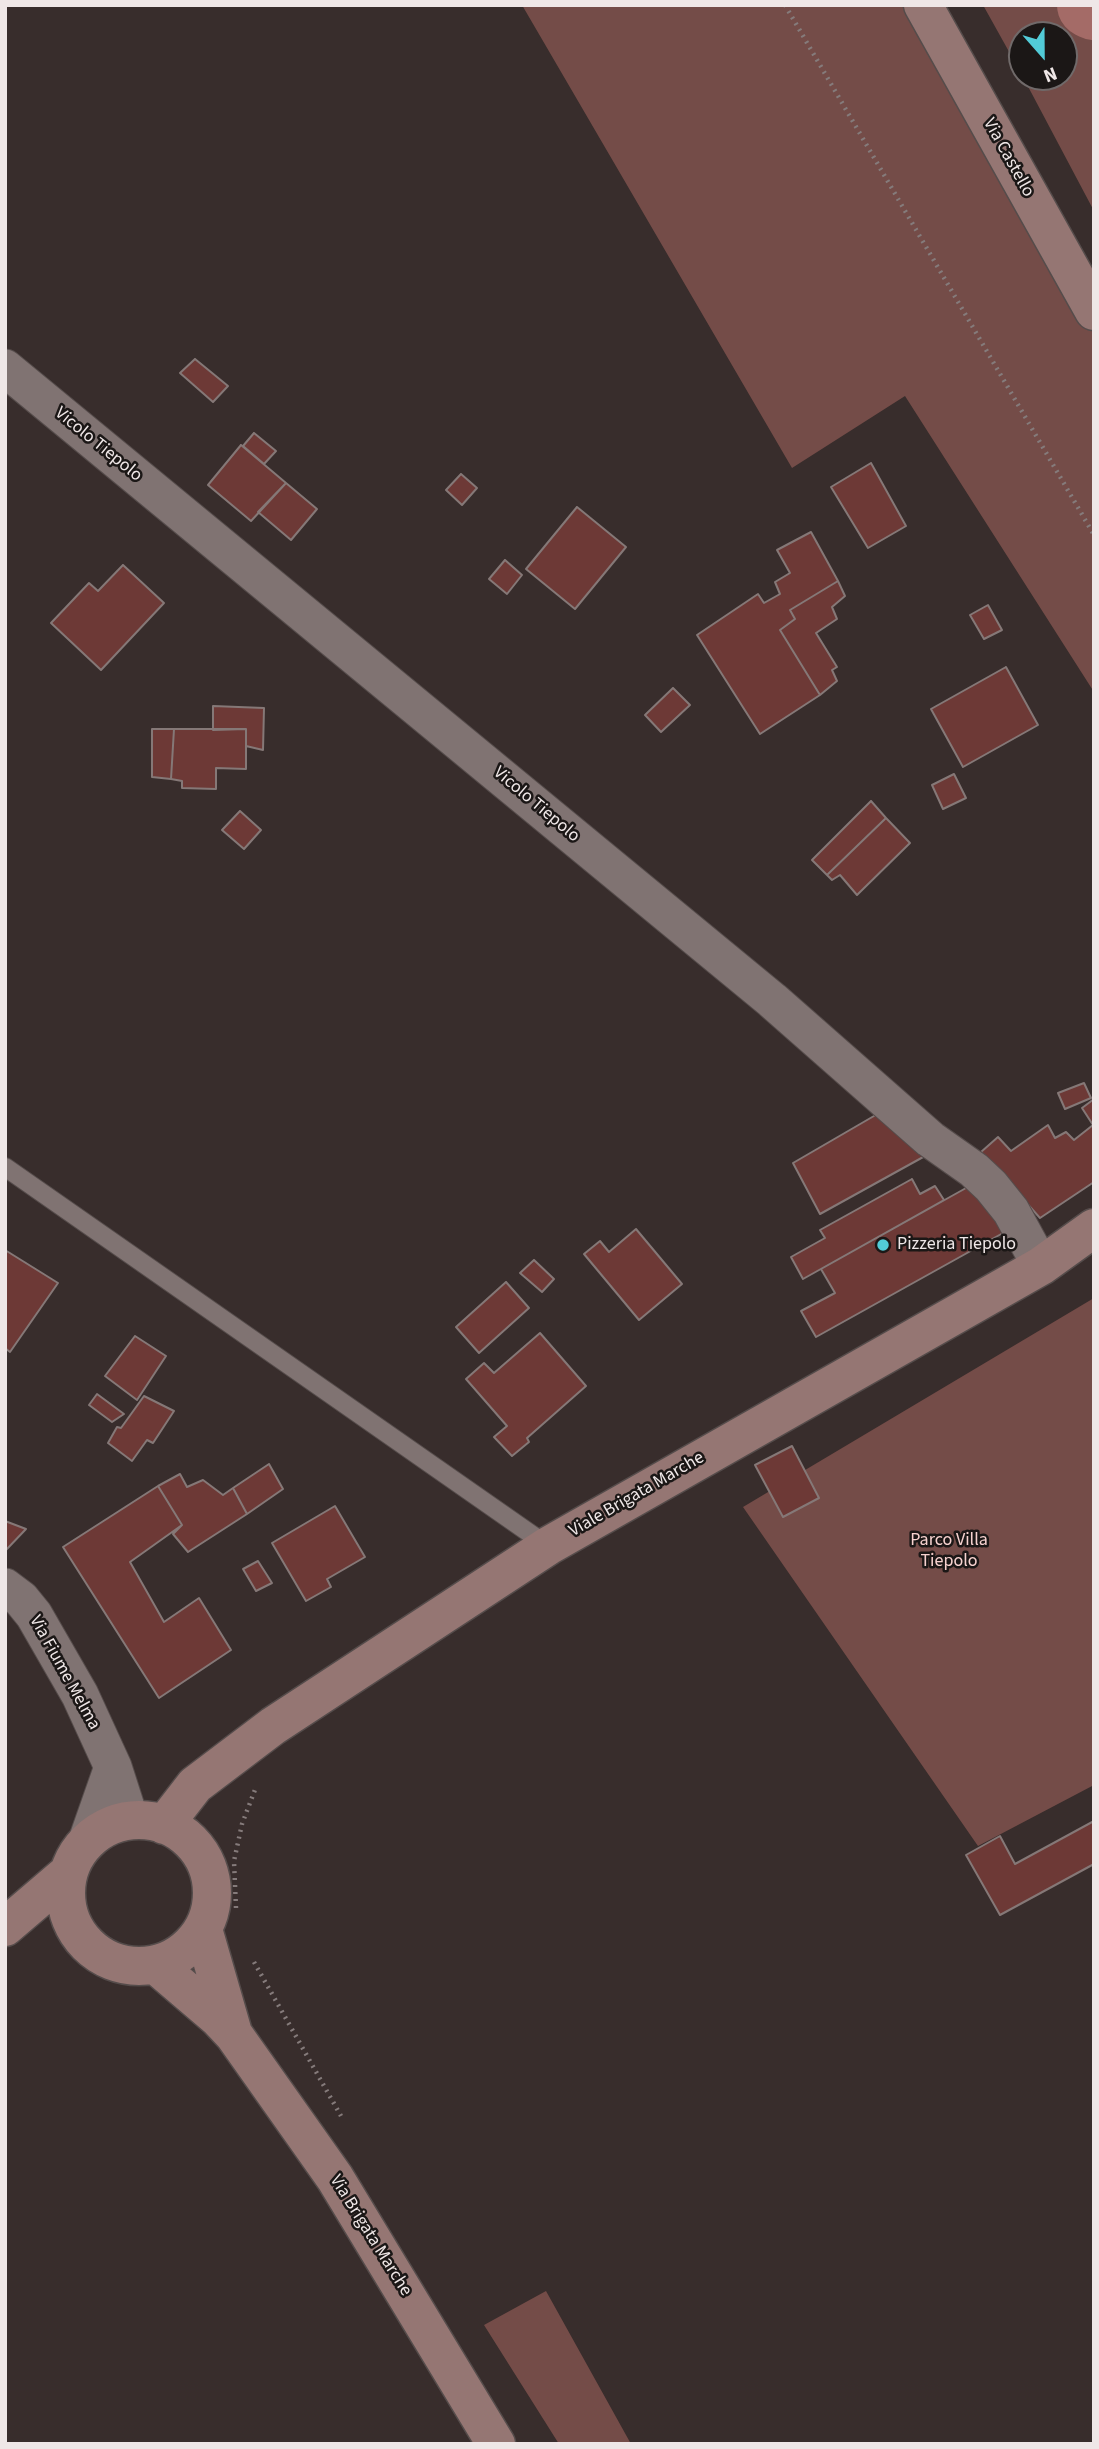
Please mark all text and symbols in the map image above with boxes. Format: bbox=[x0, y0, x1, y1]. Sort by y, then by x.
north arrow bbox=[1008, 21, 1078, 91]
text: N bbox=[1039, 59, 1061, 89]
street label: Via Castello bbox=[978, 115, 1038, 201]
street label: Vicolo Tiepolo bbox=[50, 403, 146, 487]
street label: Vicolo Tiepolo bbox=[488, 763, 584, 847]
place label: Pizzeria Tiepolo bbox=[897, 1234, 1016, 1256]
marker: Pizzeria Tiepolo bbox=[875, 1237, 891, 1253]
street label: Viale Brigata Marche bbox=[566, 1448, 708, 1542]
park label: Parco Villa Tiepolo bbox=[910, 1530, 988, 1572]
street label: Via Fiume Melma bbox=[24, 1612, 104, 1734]
street label: Via Brigata Marche bbox=[324, 2171, 416, 2301]

